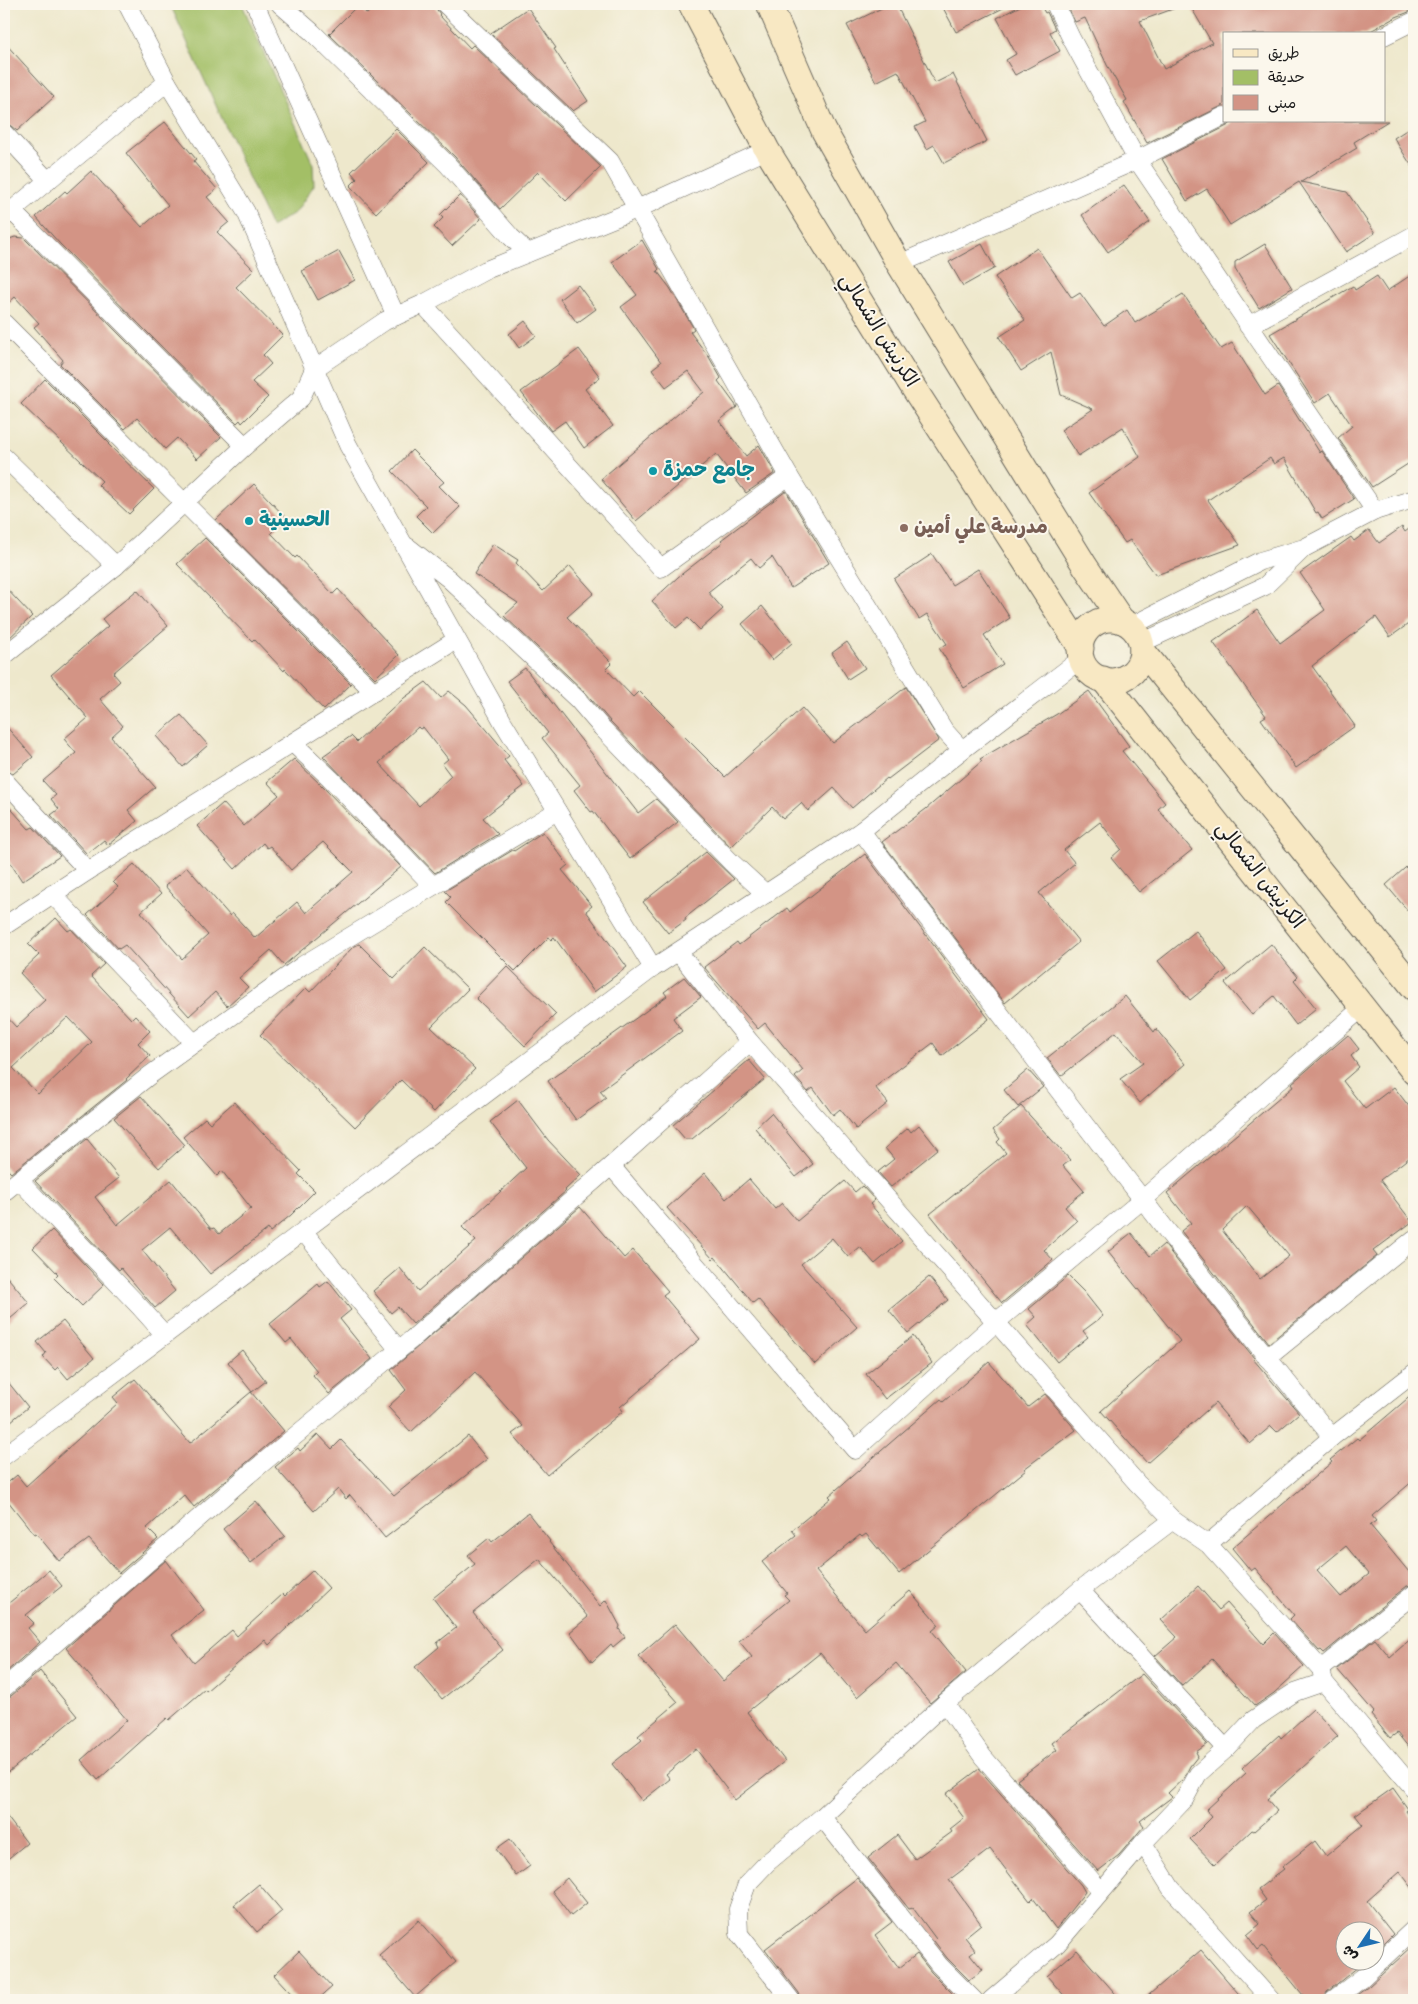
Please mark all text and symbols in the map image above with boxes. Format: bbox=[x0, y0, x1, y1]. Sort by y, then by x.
legend bbox=[1223, 32, 1386, 122]
text: طريق bbox=[1268, 43, 1300, 65]
text: حديقة bbox=[1268, 67, 1305, 89]
text: مبنى bbox=[1268, 93, 1296, 115]
street label: الكرنيش الشمالي bbox=[830, 268, 925, 394]
place label: جامع حمزة bbox=[663, 457, 755, 486]
marker: جامع حمزة bbox=[647, 465, 659, 477]
place label: الحسينية bbox=[259, 507, 330, 536]
place label: مدرسة علي أمين bbox=[914, 514, 1048, 544]
marker: الحسينية bbox=[243, 515, 255, 527]
marker: مدرسة علي أمين bbox=[898, 522, 910, 534]
street label: الكرنيش الشمالي bbox=[1207, 816, 1310, 937]
north arrow bbox=[1336, 1922, 1386, 1972]
text: ش bbox=[1338, 1940, 1364, 1965]

